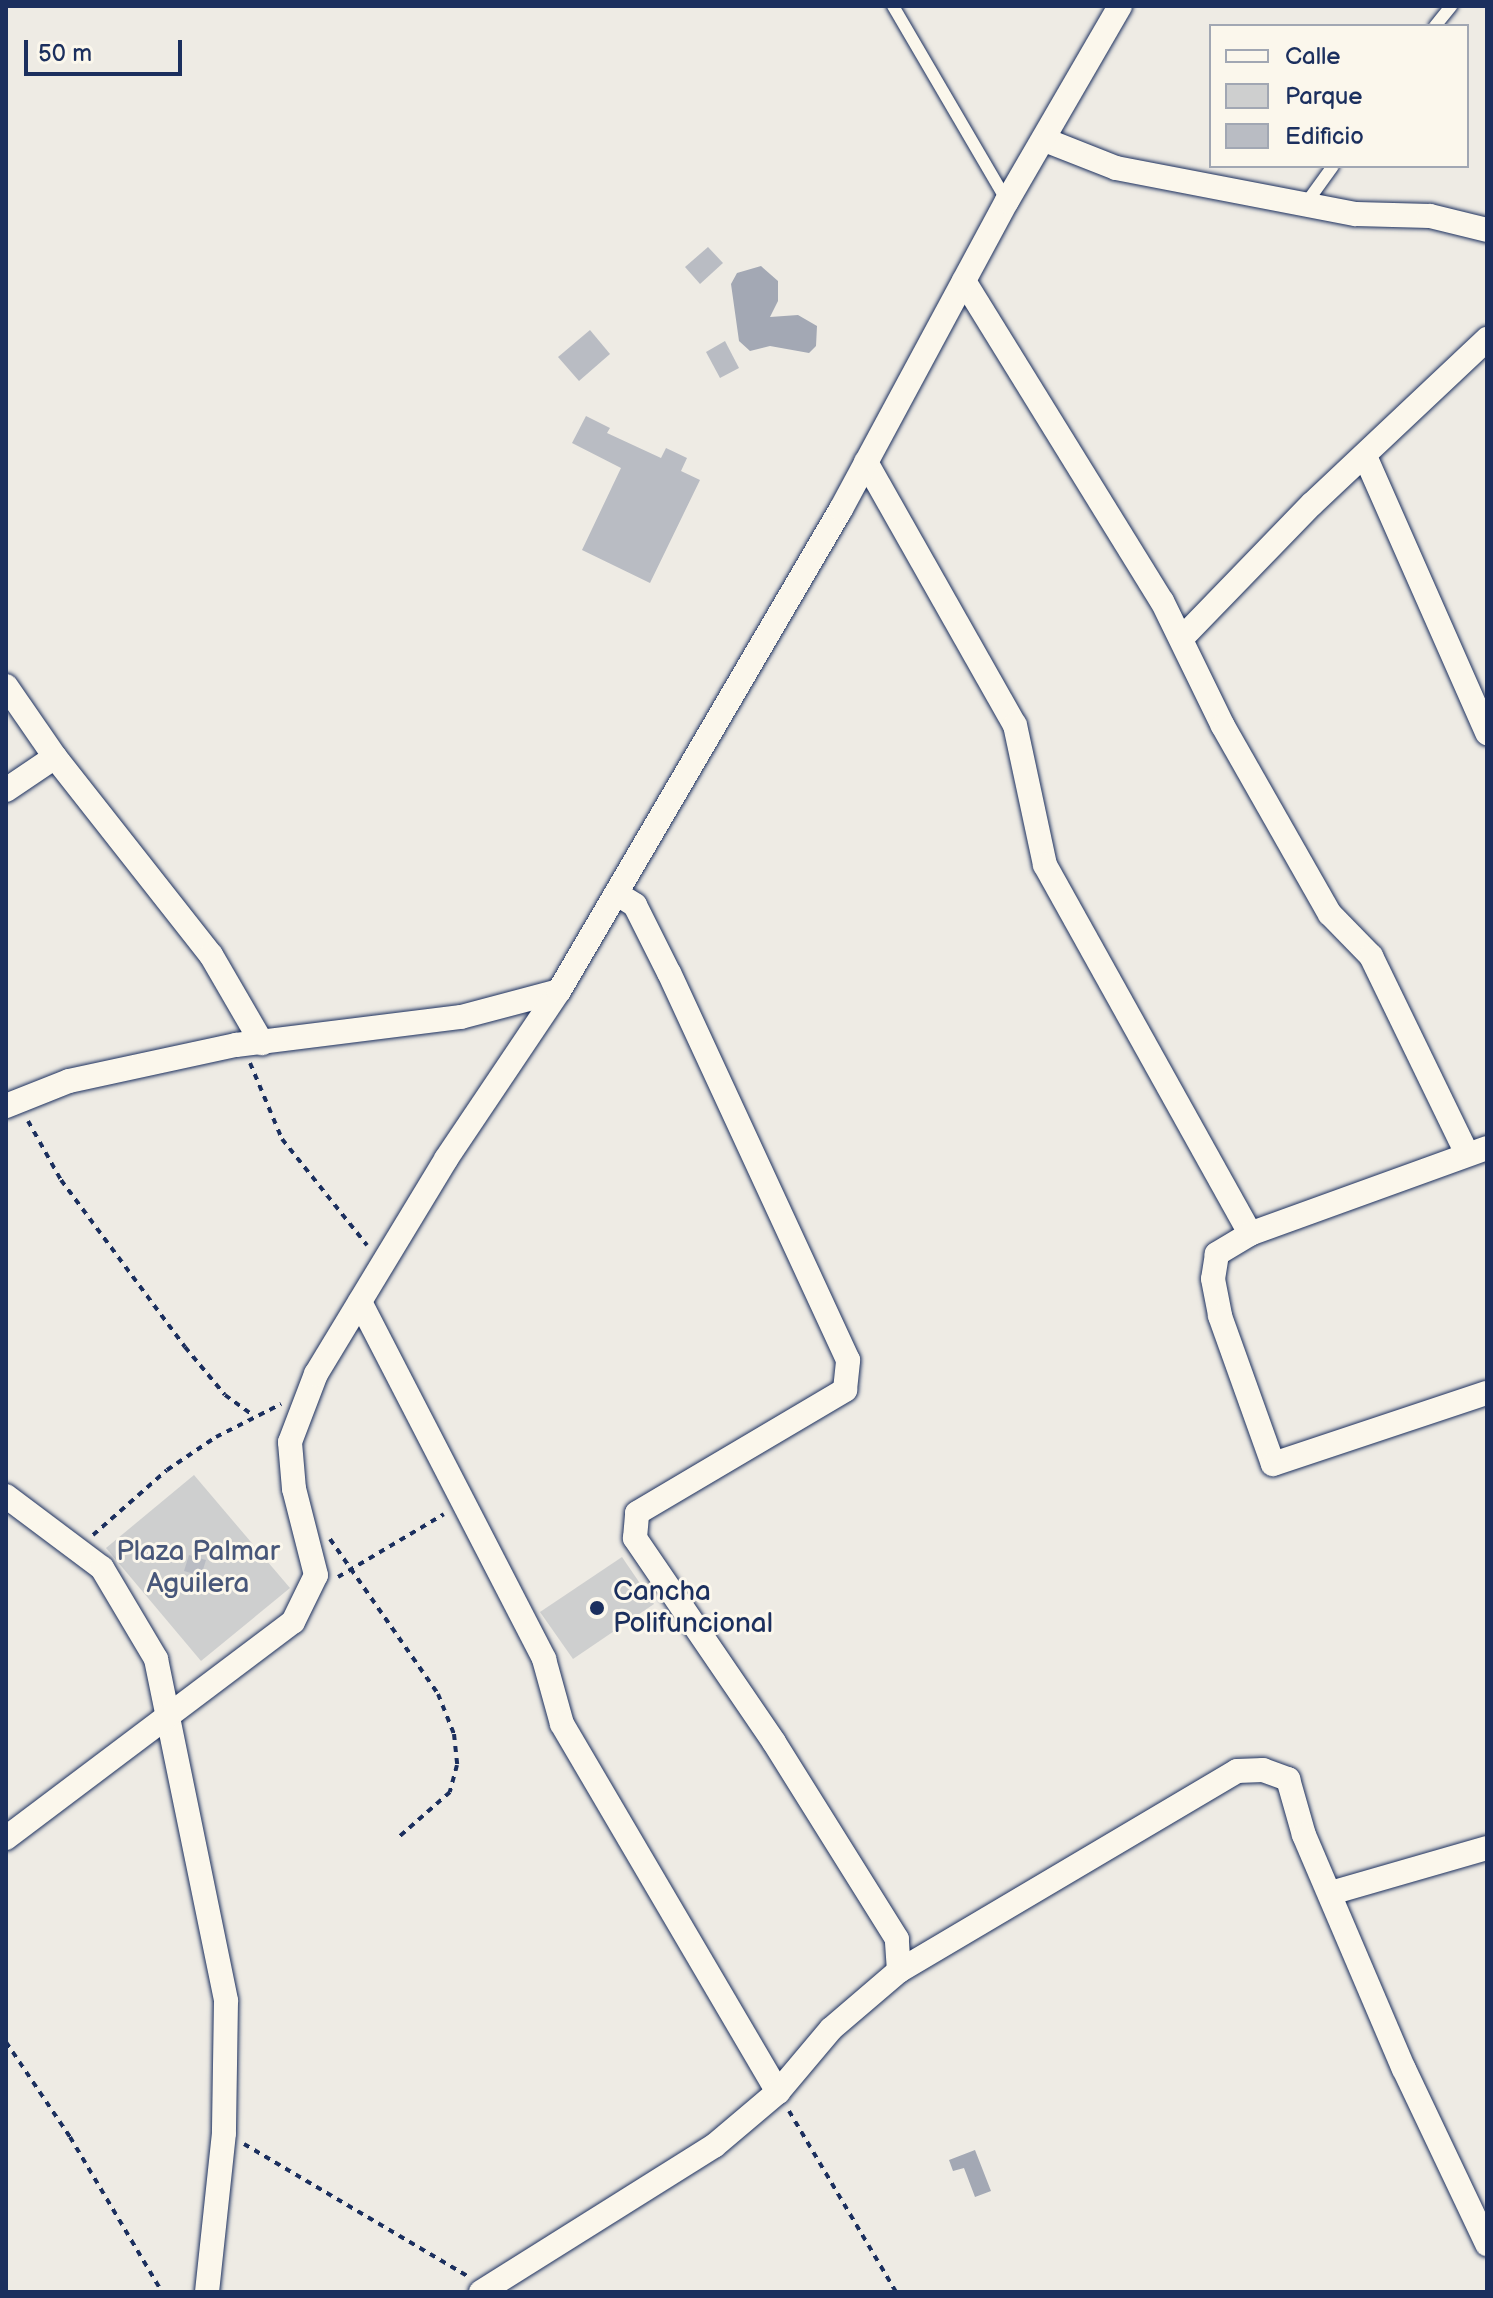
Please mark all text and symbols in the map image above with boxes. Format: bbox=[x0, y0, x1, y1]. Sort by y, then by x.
scale bar bbox=[28, 24, 186, 74]
legend bbox=[1209, 24, 1469, 168]
text: 50 m bbox=[38, 39, 92, 68]
text: Calle bbox=[1285, 42, 1340, 71]
text: Parque bbox=[1285, 82, 1363, 111]
text: Edificio bbox=[1285, 122, 1364, 151]
park label: Plaza Palmar Aguilera bbox=[116, 1535, 280, 1601]
place label: Cancha Polifuncional bbox=[613, 1575, 773, 1641]
marker: Cancha Polifuncional bbox=[588, 1599, 606, 1617]

